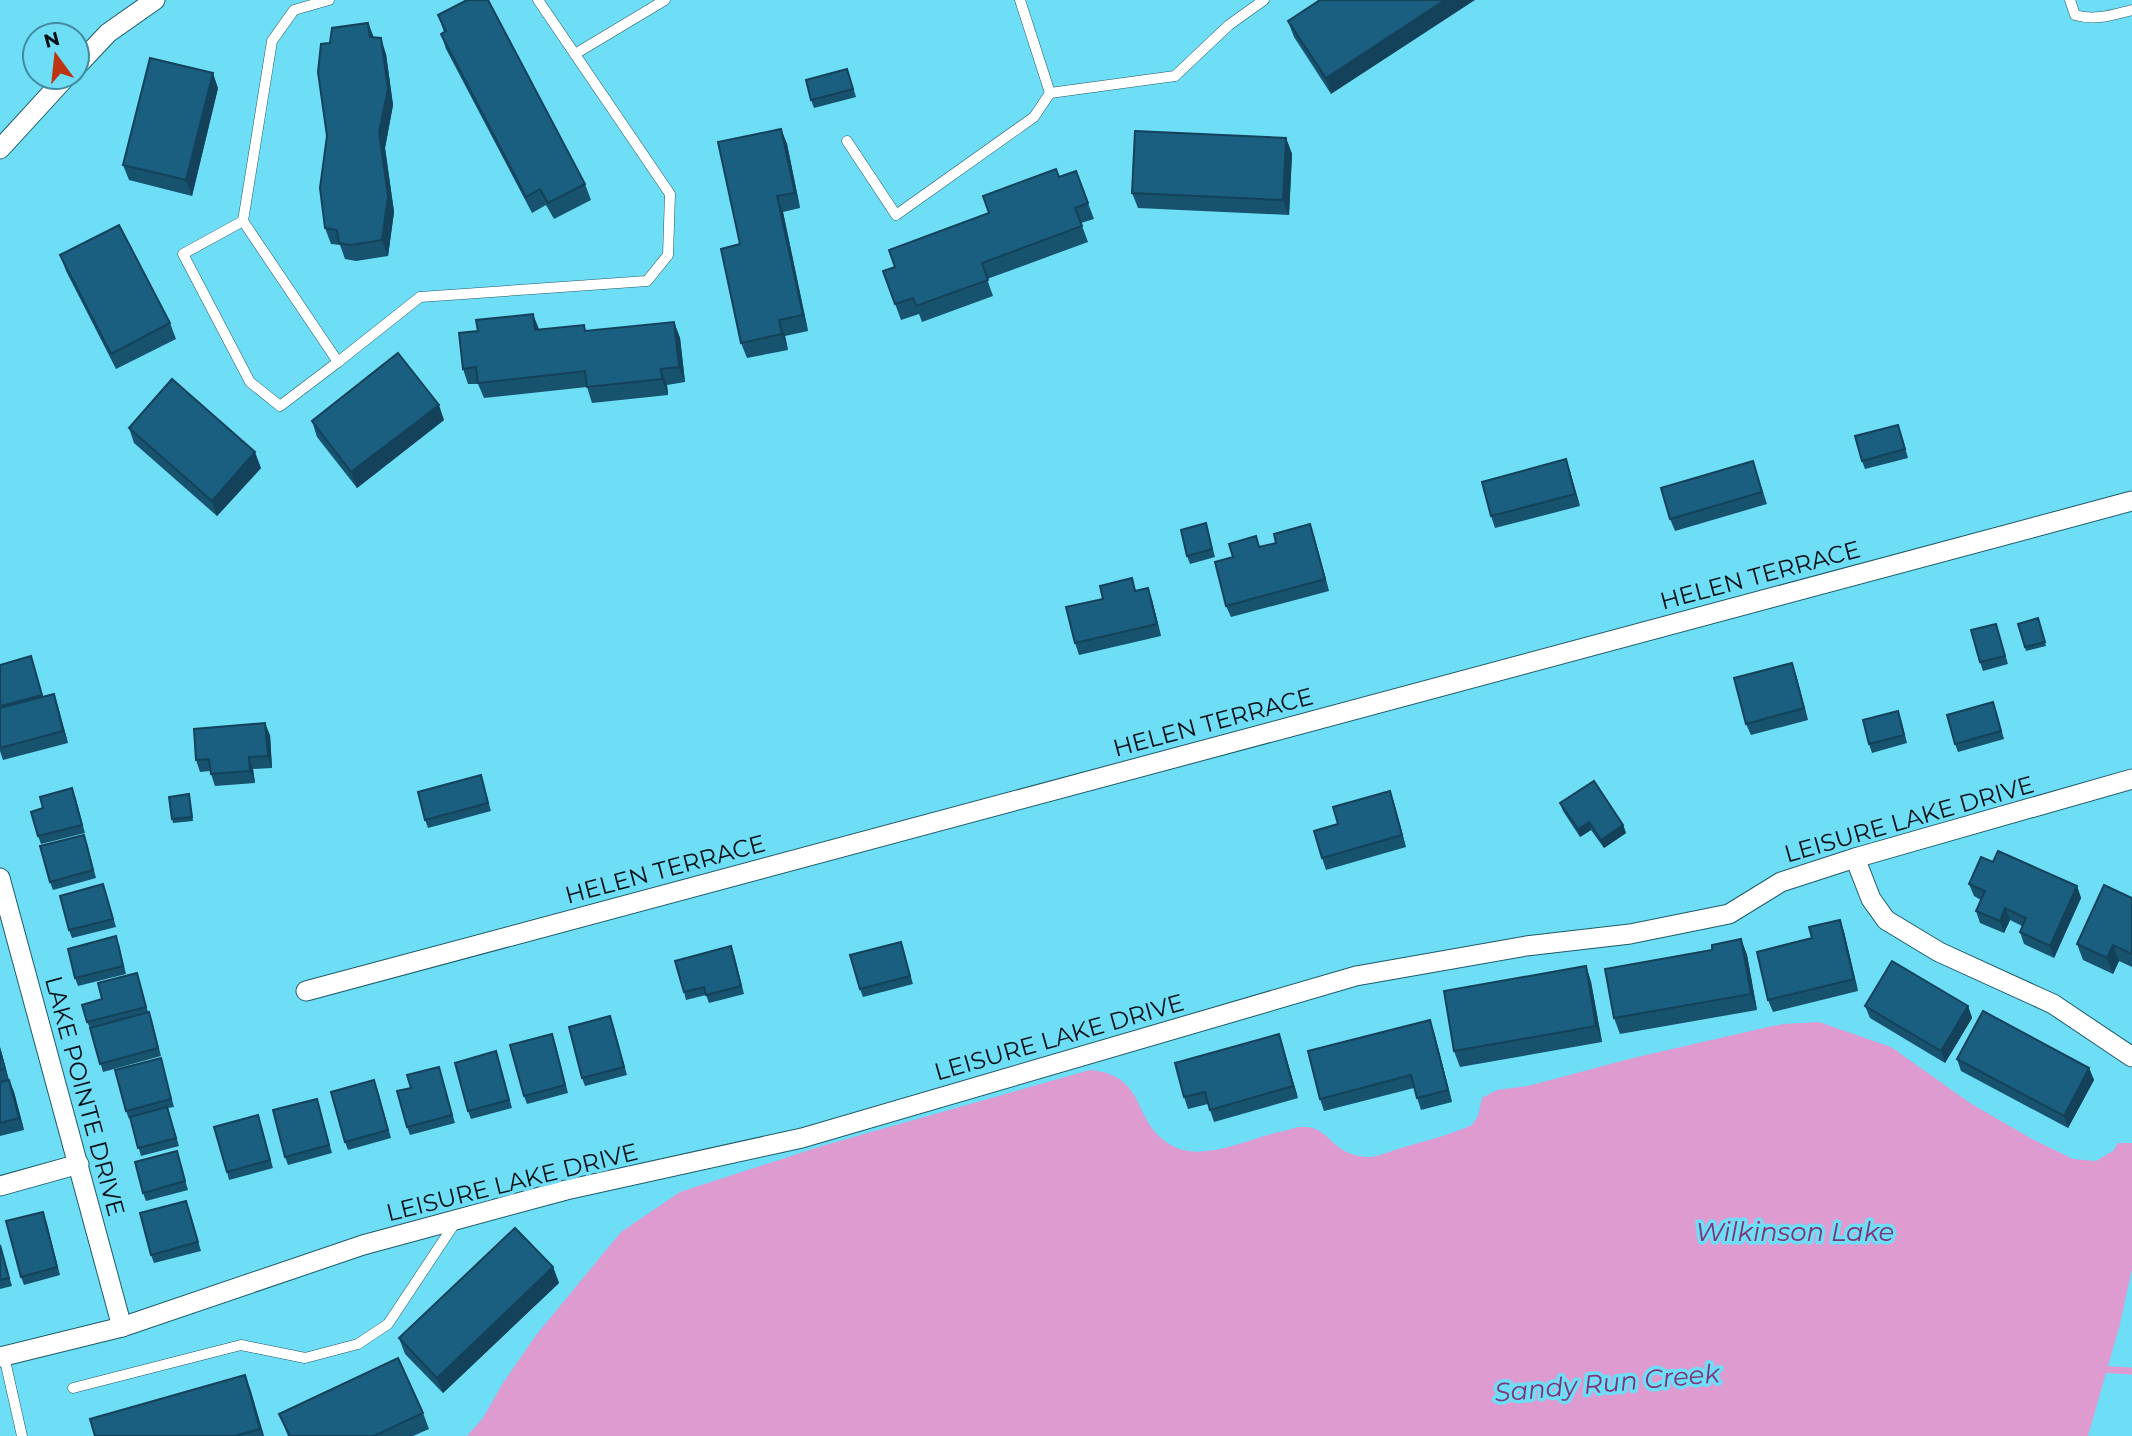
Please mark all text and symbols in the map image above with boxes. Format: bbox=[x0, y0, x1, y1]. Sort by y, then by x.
north arrow bbox=[21, 21, 91, 91]
text: N bbox=[41, 27, 62, 53]
street label: HELEN TERRACE bbox=[1657, 534, 1863, 616]
street label: HELEN TERRACE bbox=[1110, 681, 1316, 763]
street label: LEISURE LAKE DRIVE bbox=[1781, 769, 2037, 869]
street label: HELEN TERRACE bbox=[562, 828, 768, 910]
street label: LAKE POINTE DRIVE bbox=[39, 973, 131, 1219]
street label: LEISURE LAKE DRIVE bbox=[931, 987, 1187, 1087]
street label: LEISURE LAKE DRIVE bbox=[383, 1137, 641, 1227]
water label: Wilkinson Lake bbox=[1696, 1216, 1894, 1248]
water label: Sandy Run Creek bbox=[1493, 1357, 1722, 1409]

